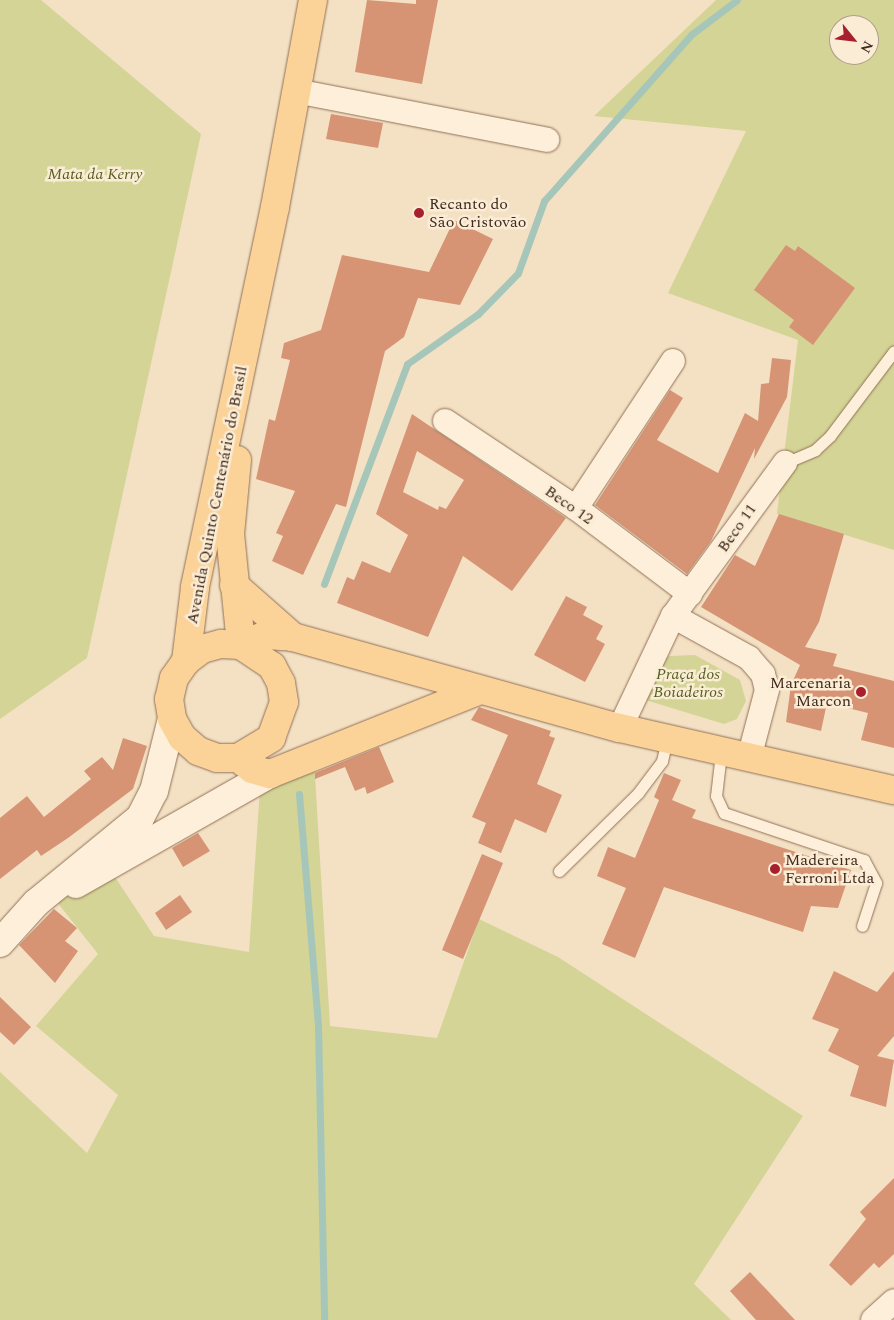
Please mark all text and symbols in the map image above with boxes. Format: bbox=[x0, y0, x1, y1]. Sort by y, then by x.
north arrow bbox=[829, 15, 879, 65]
text: N bbox=[855, 37, 879, 57]
park label: Mata da Kerry bbox=[47, 164, 143, 184]
place label: Recanto do São Cristovão bbox=[429, 194, 526, 232]
marker: Recanto do São Cristovão bbox=[413, 207, 425, 219]
street label: Avenida Quinto Centenário do Brasil bbox=[183, 364, 251, 626]
street label: Beco 12 bbox=[541, 481, 597, 529]
street label: Beco 11 bbox=[713, 500, 761, 556]
park label: Praça dos Boiadeiros bbox=[653, 664, 723, 702]
place label: Marcenaria Marcon bbox=[770, 673, 851, 711]
marker: Marcenaria Marcon bbox=[855, 686, 867, 698]
place label: Madereira Ferroni Ltda bbox=[785, 850, 874, 888]
marker: Madereira Ferroni Ltda bbox=[769, 863, 781, 875]

